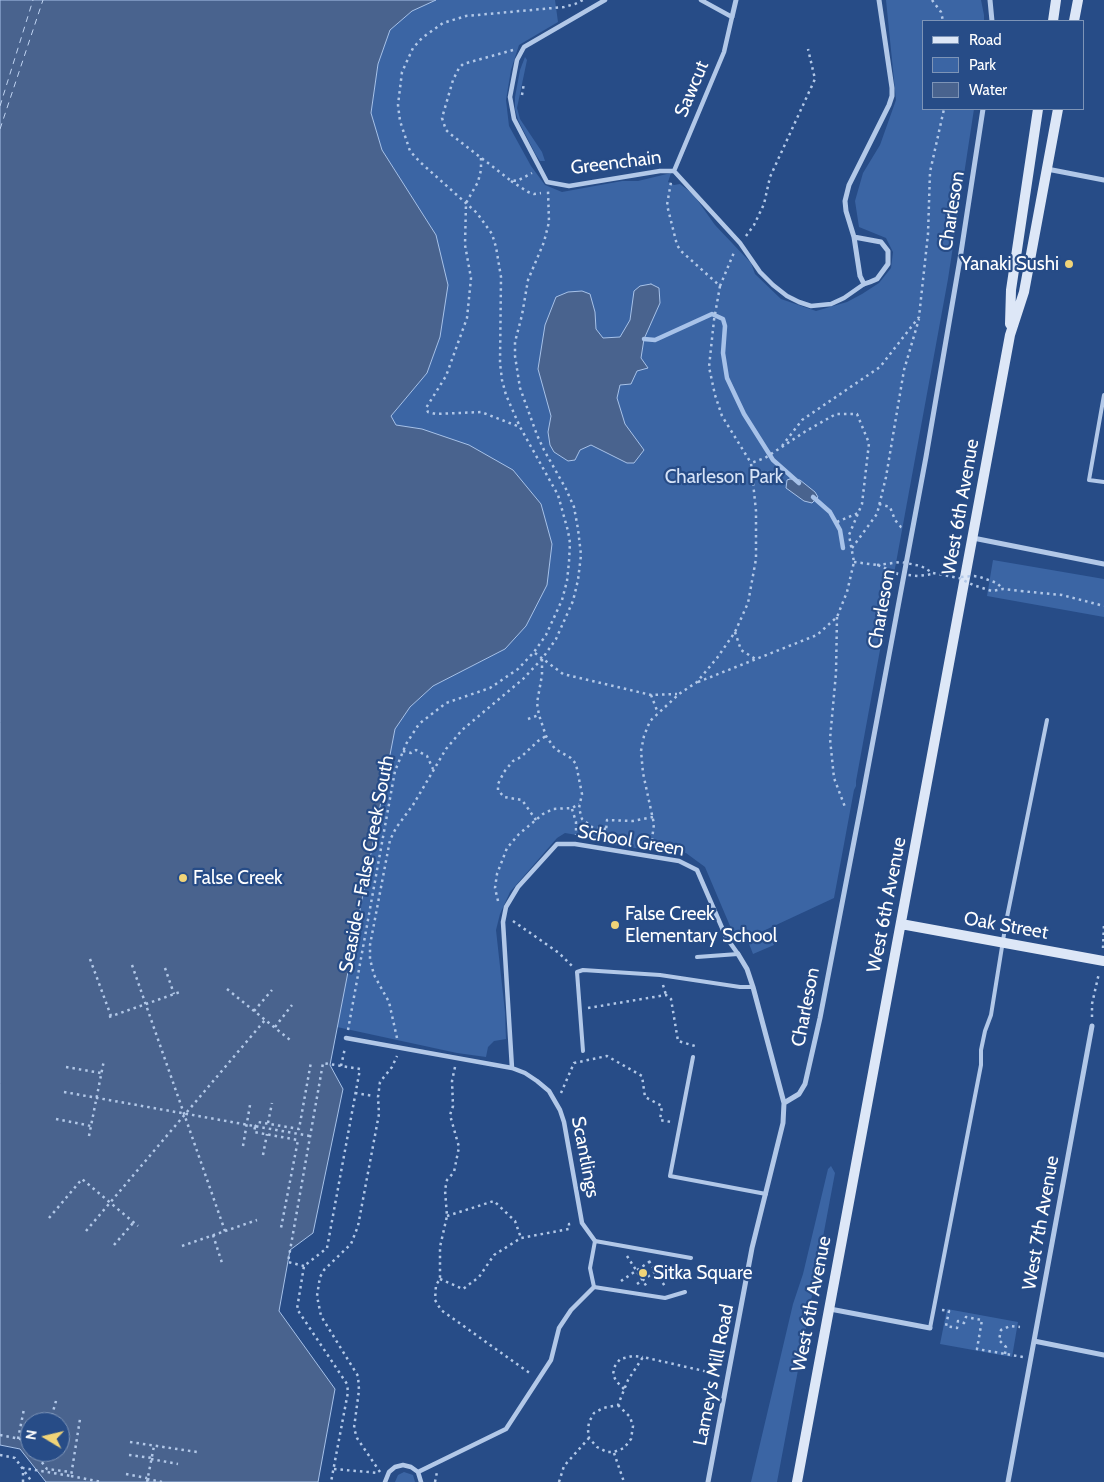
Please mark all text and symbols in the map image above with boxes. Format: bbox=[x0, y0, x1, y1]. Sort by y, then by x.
legend bbox=[922, 20, 1084, 110]
text: Road bbox=[969, 31, 1002, 49]
text: Park bbox=[969, 56, 996, 74]
street label: Sawcut bbox=[670, 58, 714, 120]
text: Water bbox=[969, 81, 1007, 99]
street label: Greenchain bbox=[569, 146, 663, 180]
street label: Charleson bbox=[934, 170, 970, 252]
place label: Yanaki Sushi bbox=[961, 253, 1059, 275]
marker: Yanaki Sushi bbox=[1063, 258, 1075, 270]
street label: West 6th Avenue bbox=[938, 437, 984, 577]
park label: Charleson Park bbox=[665, 466, 783, 488]
street label: Charleson bbox=[864, 568, 900, 650]
street label: Seaside - False Creek South bbox=[335, 753, 399, 975]
street label: School Green bbox=[576, 820, 686, 862]
street label: West 6th Avenue bbox=[863, 835, 911, 975]
place label: False Creek bbox=[193, 867, 283, 889]
marker: False Creek bbox=[177, 872, 189, 884]
place label: False Creek Elementary School bbox=[625, 903, 777, 947]
street label: Oak Street bbox=[962, 907, 1050, 945]
marker: False Creek Elementary School bbox=[609, 919, 621, 931]
street label: Charleson bbox=[787, 965, 825, 1049]
street label: Scantlings bbox=[566, 1114, 604, 1200]
street label: West 7th Avenue bbox=[1018, 1154, 1064, 1292]
street label: West 6th Avenue bbox=[788, 1234, 836, 1374]
place label: Sitka Square bbox=[653, 1262, 752, 1284]
marker: Sitka Square bbox=[637, 1267, 649, 1279]
street label: Lamey's Mill Road bbox=[689, 1302, 739, 1448]
north arrow bbox=[20, 1412, 70, 1462]
text: N bbox=[22, 1429, 41, 1441]

